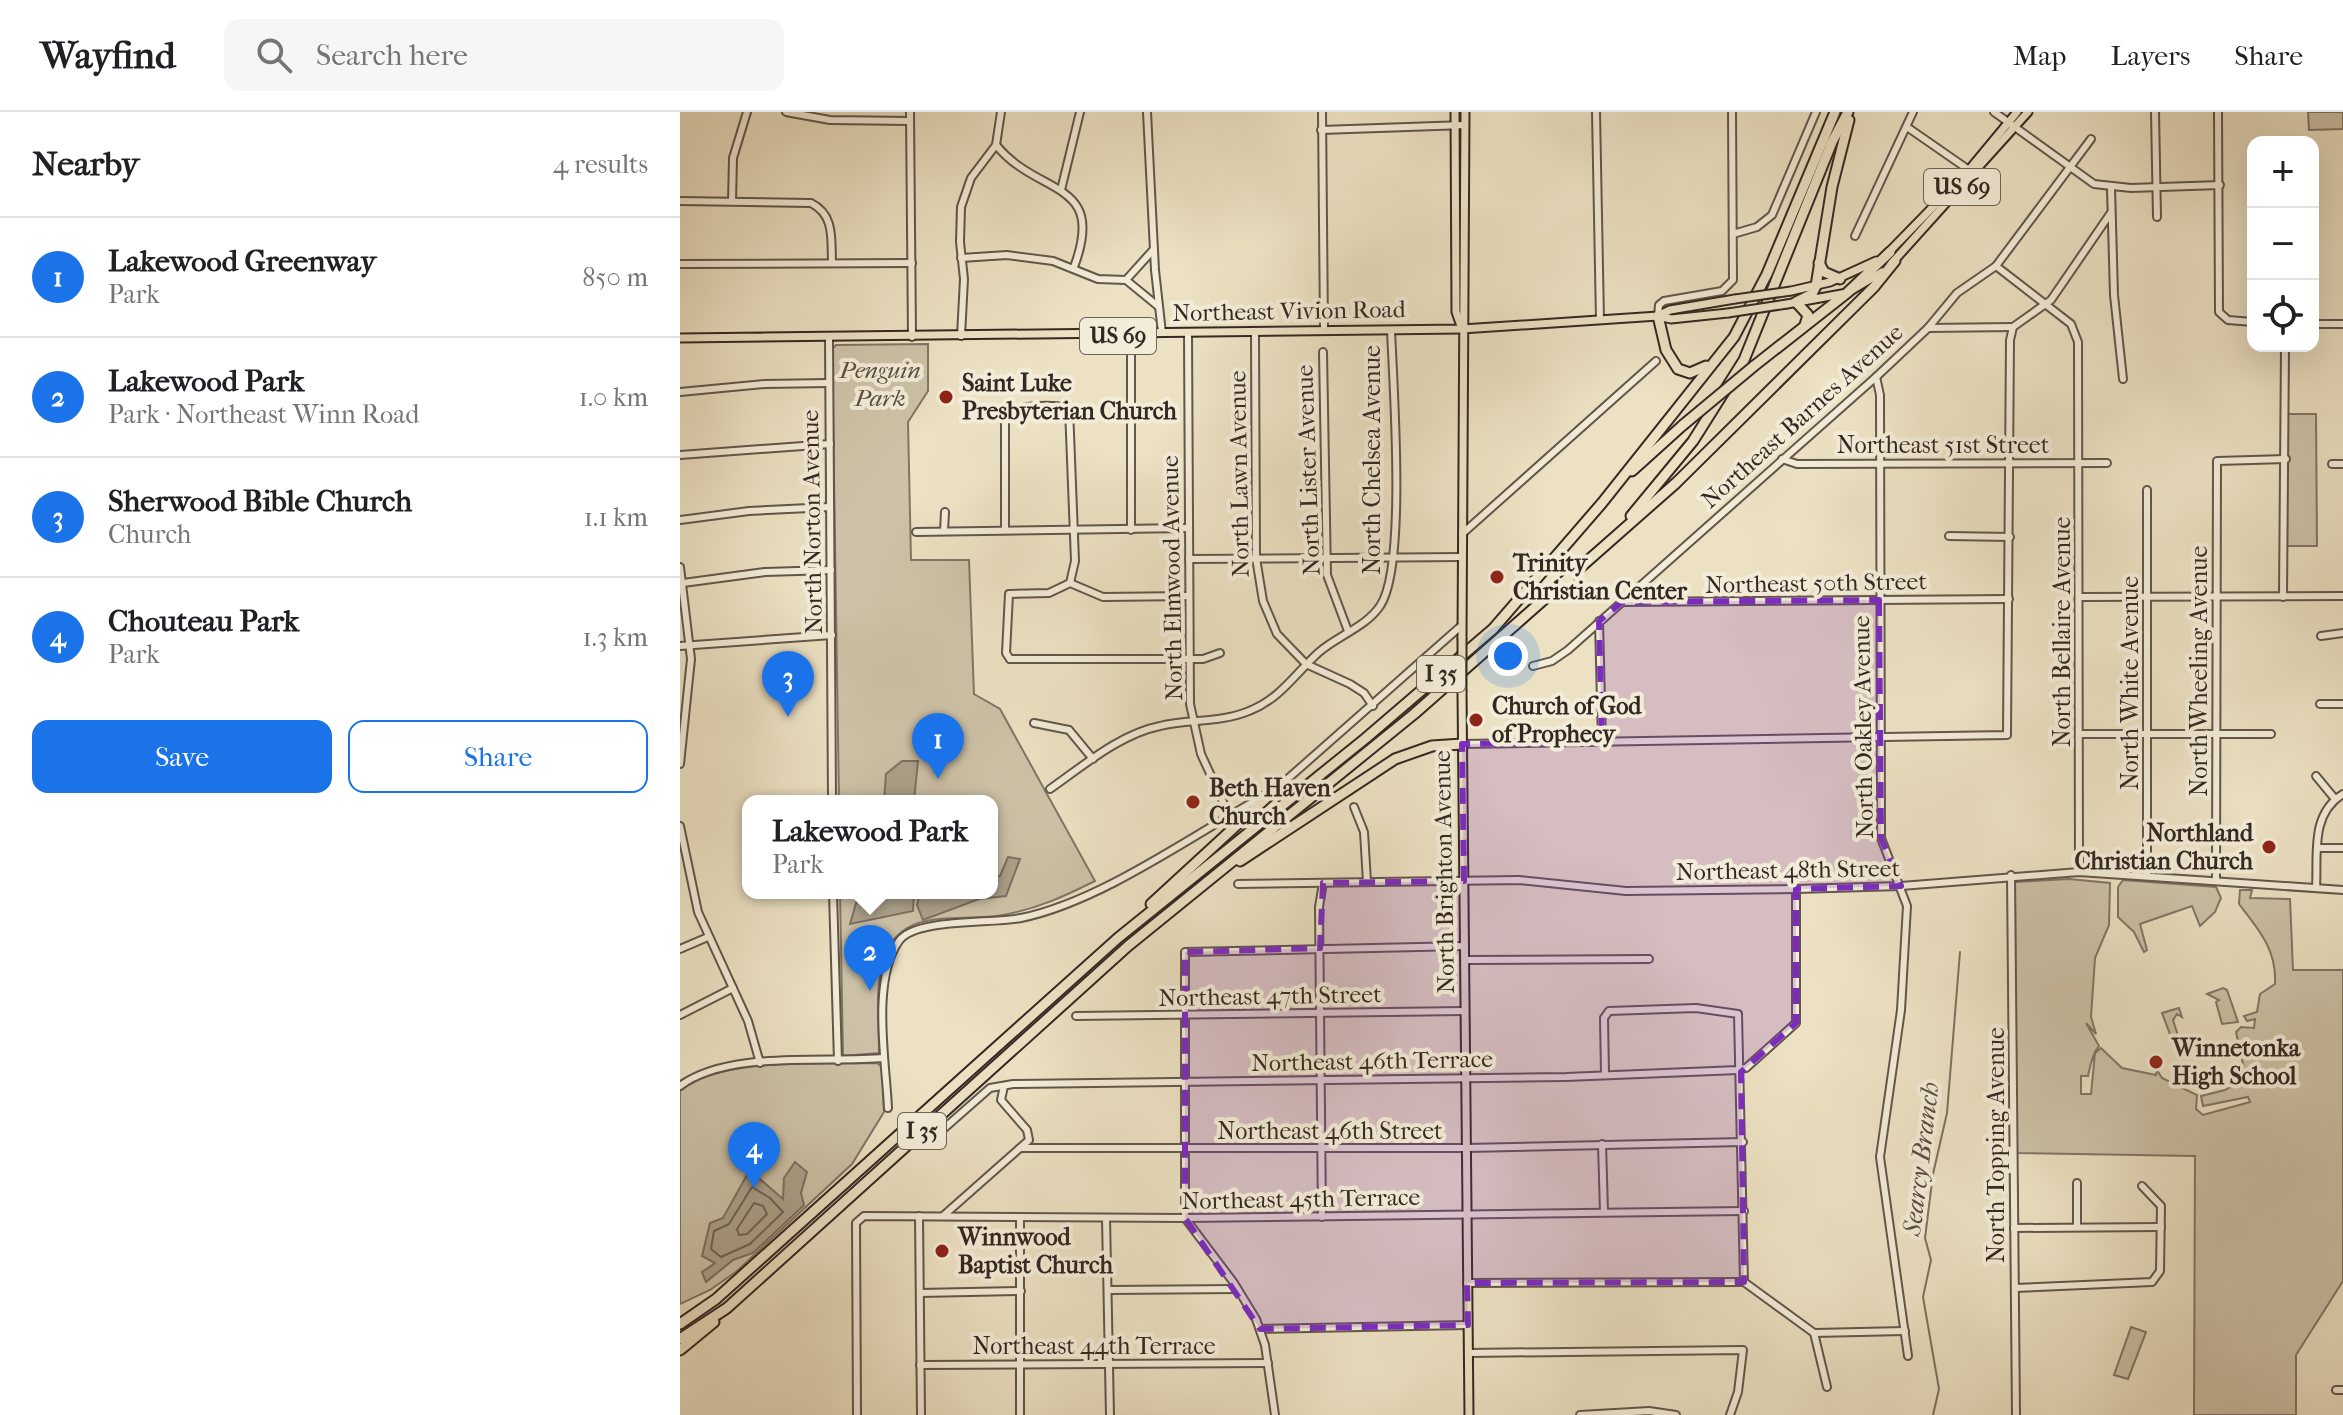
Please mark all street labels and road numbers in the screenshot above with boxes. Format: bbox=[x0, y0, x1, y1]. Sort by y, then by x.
road number: US 69 bbox=[1924, 169, 2000, 205]
street label: Northeast Vivion Road bbox=[1172, 295, 1407, 327]
road number: US 69 bbox=[1080, 318, 1156, 354]
street label: Northeast Barnes Avenue bbox=[1695, 318, 1909, 514]
street label: North Chelsea Avenue bbox=[1358, 345, 1386, 575]
street label: North Lister Avenue bbox=[1290, 364, 1326, 576]
street label: North Lawn Avenue bbox=[1223, 370, 1255, 578]
street label: North Norton Avenue bbox=[796, 409, 828, 634]
street label: Northeast 51st Street bbox=[1837, 431, 2050, 459]
street label: North Elmwood Avenue bbox=[1156, 455, 1188, 701]
street label: North Bellaire Avenue bbox=[2048, 517, 2076, 747]
street label: North Wheeling Avenue bbox=[2185, 545, 2213, 796]
street label: Northeast 50th Street bbox=[1705, 567, 1927, 599]
street label: North White Avenue bbox=[2116, 576, 2144, 790]
street label: North Oakley Avenue bbox=[1847, 615, 1879, 839]
road number: I 35 bbox=[1417, 656, 1465, 692]
street label: North Brighton Avenue bbox=[1428, 750, 1460, 994]
street label: Northeast 48th Street bbox=[1676, 854, 1901, 886]
street label: Northeast 47th Street bbox=[1158, 980, 1382, 1012]
street label: North Topping Avenue bbox=[1982, 1027, 2010, 1263]
street label: Northeast 46th Terrace bbox=[1251, 1045, 1493, 1077]
road number: I 35 bbox=[898, 1113, 946, 1149]
street label: Northeast 46th Street bbox=[1217, 1117, 1443, 1145]
street label: Northeast 45th Terrace bbox=[1181, 1183, 1421, 1215]
street label: Northeast 44th Terrace bbox=[972, 1332, 1216, 1360]

